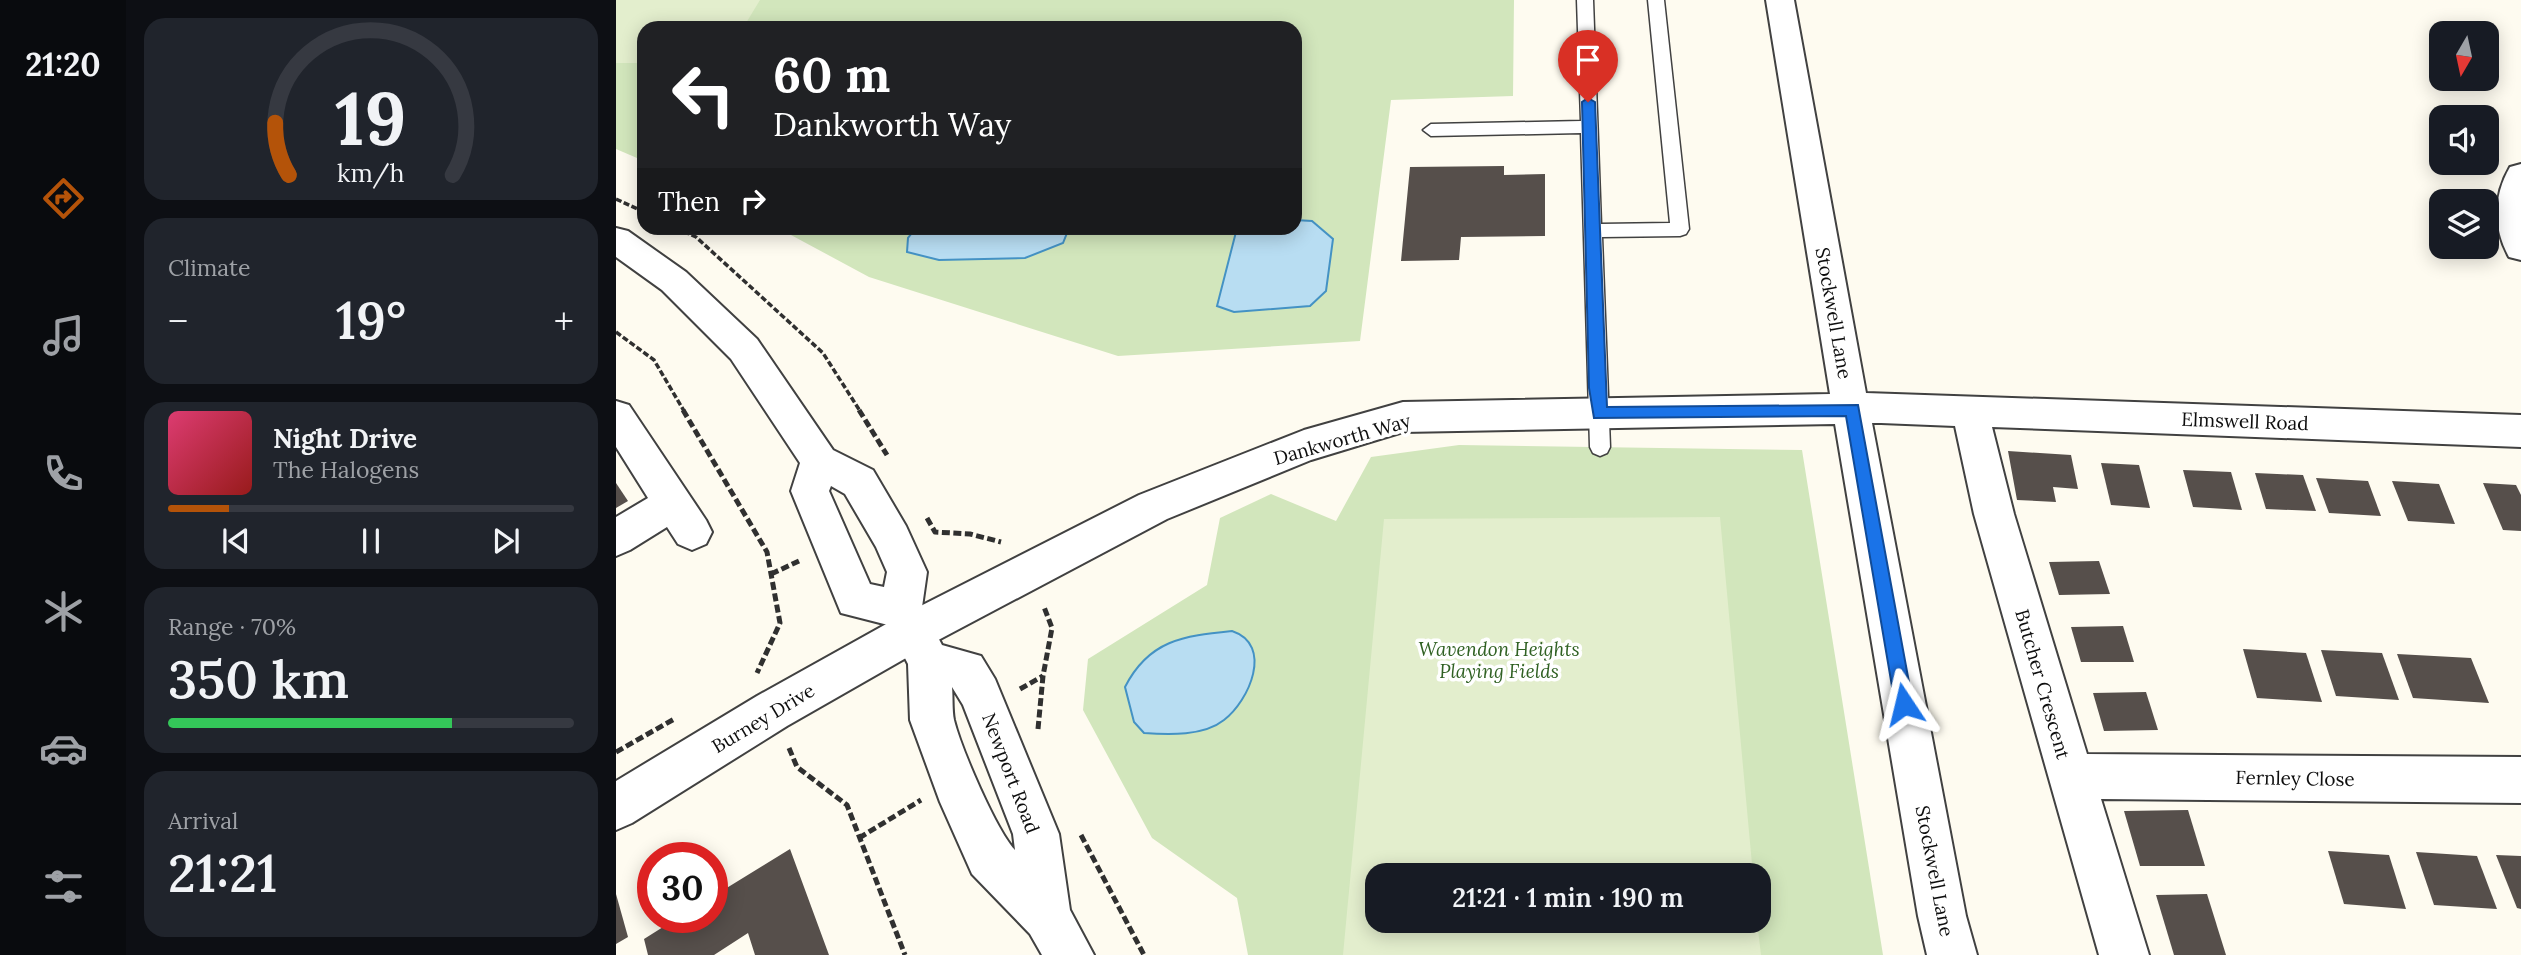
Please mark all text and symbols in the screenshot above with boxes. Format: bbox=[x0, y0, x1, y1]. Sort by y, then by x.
north arrow bbox=[2429, 21, 2499, 91]
map controls bbox=[2429, 21, 2499, 259]
pin bbox=[1558, 30, 1618, 102]
icon: arrive bbox=[1569, 41, 1607, 79]
text: 60 m bbox=[773, 43, 890, 105]
text: 21:20 bbox=[25, 44, 101, 85]
icon: left bbox=[658, 49, 749, 140]
text: 19 bbox=[335, 72, 407, 165]
text: Dankworth Way bbox=[773, 104, 1012, 145]
button: sound bbox=[2429, 105, 2499, 175]
text: km/h bbox=[337, 157, 405, 189]
icon: directions bbox=[39, 174, 88, 223]
icon: right bbox=[734, 182, 772, 220]
text: Then bbox=[658, 185, 720, 218]
button: layers bbox=[2429, 189, 2499, 259]
street label: Stockwell Lane bbox=[1811, 245, 1857, 381]
text: Climate bbox=[168, 253, 250, 282]
text: 19° bbox=[336, 287, 406, 353]
text: − bbox=[168, 297, 188, 345]
text: + bbox=[554, 297, 574, 345]
icon: music bbox=[39, 311, 88, 360]
street label: Elmswell Road bbox=[2181, 407, 2309, 435]
street label: Dankworth Way bbox=[1271, 408, 1413, 470]
text: Night Drive bbox=[273, 422, 417, 455]
icon: phone bbox=[39, 449, 88, 498]
text: The Halogens bbox=[273, 455, 419, 484]
icon: previous bbox=[217, 522, 255, 560]
icon: pause bbox=[352, 522, 390, 560]
icon: next bbox=[487, 522, 525, 560]
icon: climate bbox=[39, 587, 88, 636]
street label: Butcher Crescent bbox=[2010, 606, 2076, 762]
text: Range · 70% bbox=[168, 612, 296, 641]
park label: Wavendon Heights Playing Fields bbox=[1418, 637, 1580, 683]
text: 350 km bbox=[168, 646, 349, 712]
position arrow bbox=[1867, 667, 1941, 741]
street label: Burney Drive bbox=[707, 678, 819, 758]
street label: Newport Road bbox=[977, 709, 1045, 837]
icon: car bbox=[39, 724, 88, 773]
street label: Fernley Close bbox=[2235, 765, 2355, 791]
street label: Stockwell Lane bbox=[1911, 803, 1959, 939]
text: Arrival bbox=[168, 806, 238, 835]
text: 21:21 bbox=[168, 840, 277, 906]
speed limit sign: 30 bbox=[637, 842, 728, 933]
icon: filters bbox=[39, 862, 88, 911]
text: 21:21 · 1 min · 190 m bbox=[1452, 881, 1684, 914]

